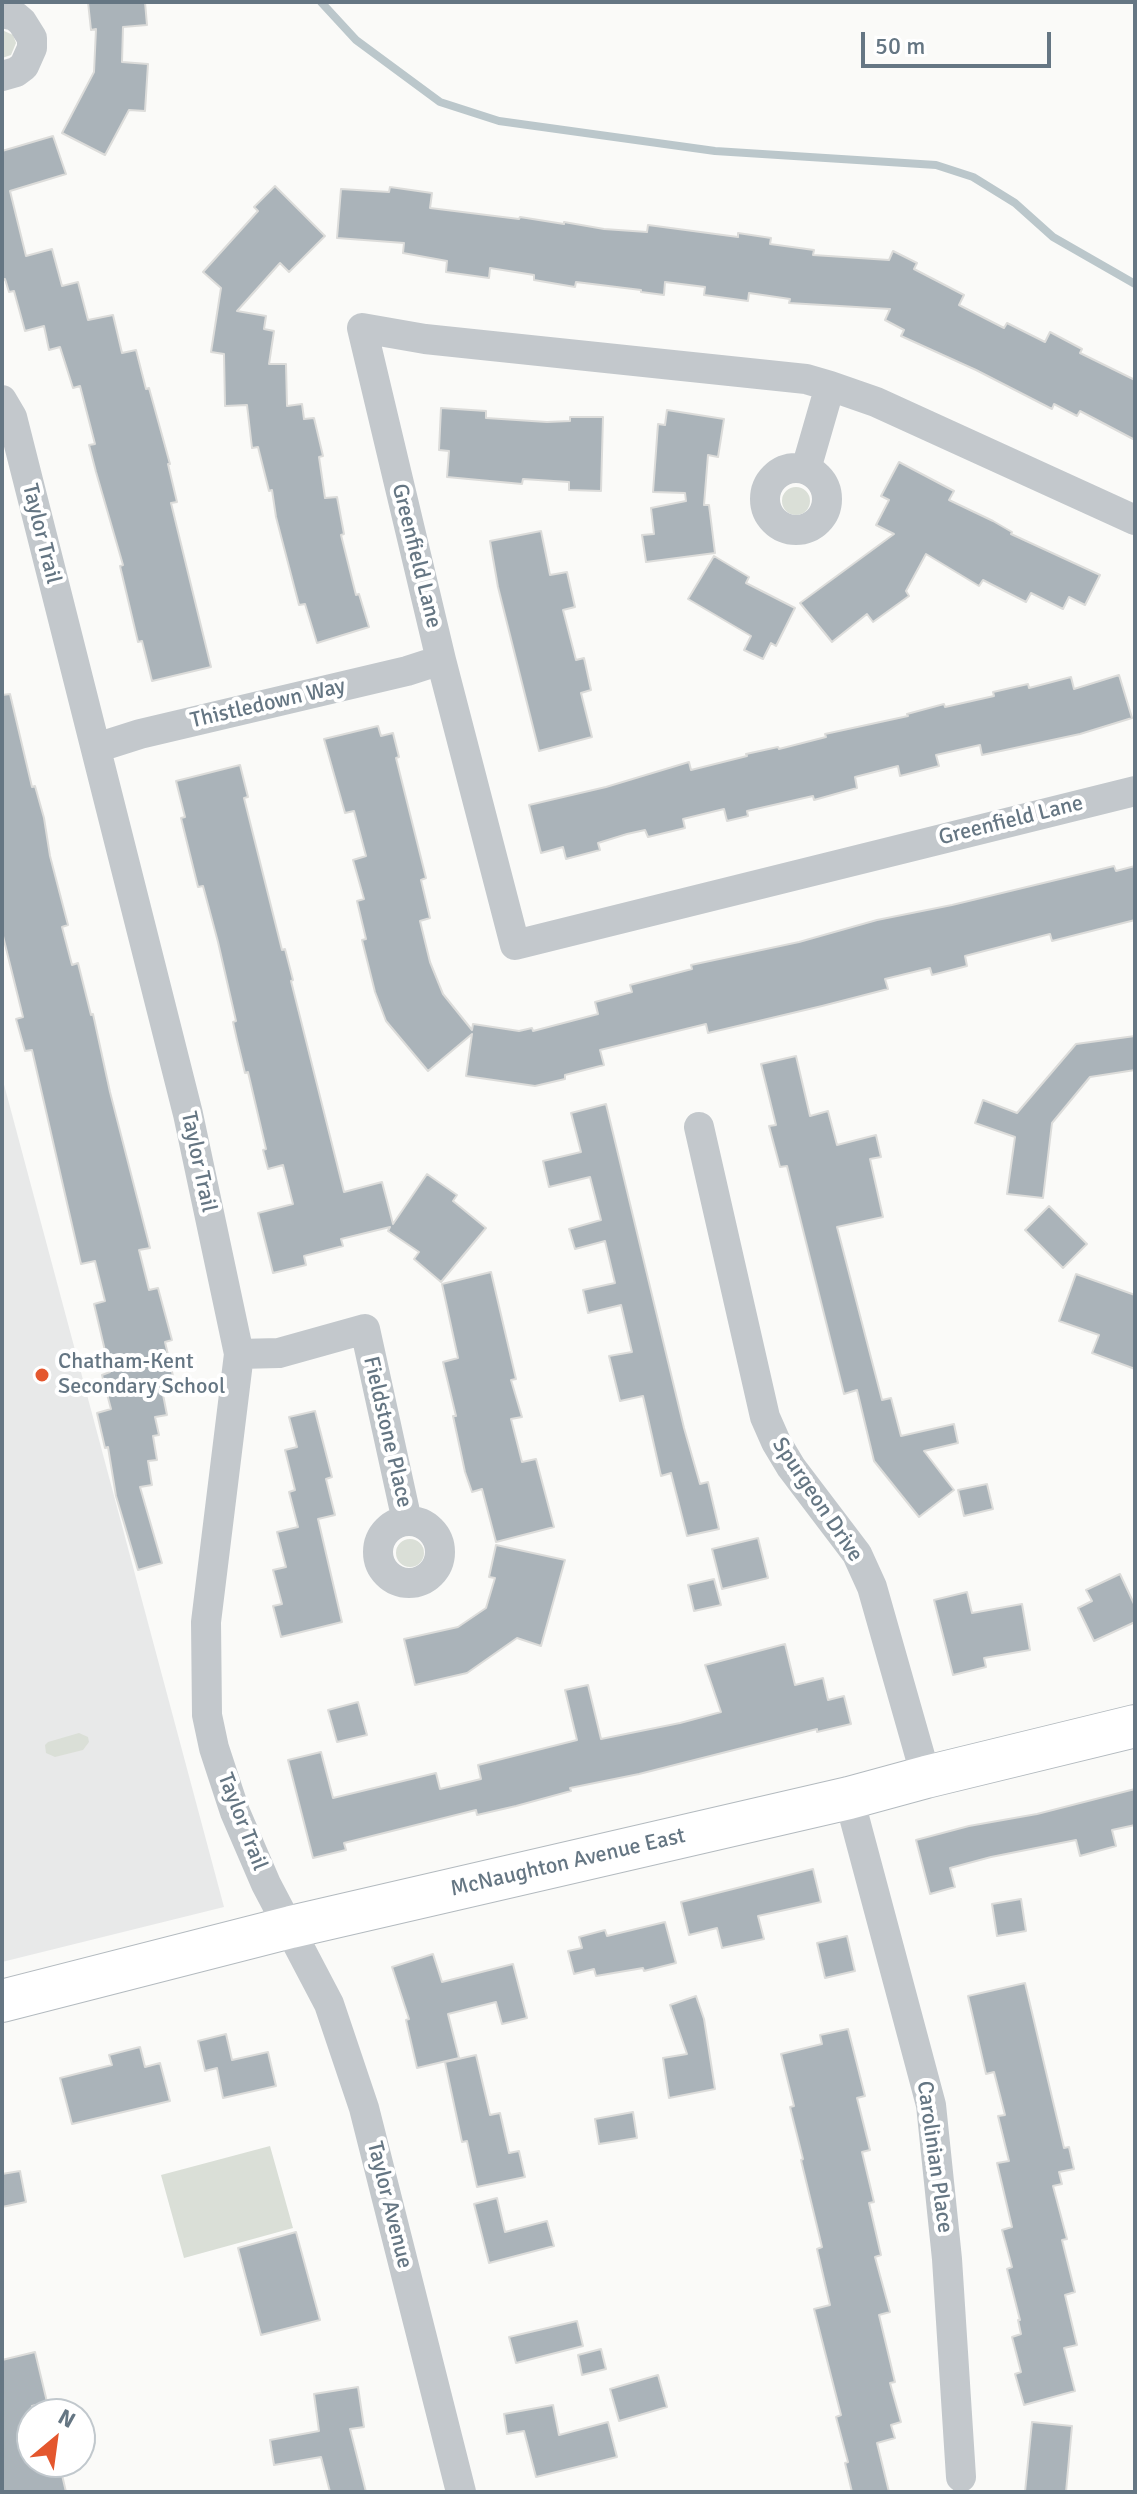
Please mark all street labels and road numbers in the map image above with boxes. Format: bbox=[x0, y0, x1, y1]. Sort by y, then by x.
street label: Taylor Trail bbox=[16, 481, 66, 587]
street label: Greenfield Lane bbox=[385, 481, 447, 631]
street label: Thistledown Way bbox=[188, 673, 348, 735]
street label: Greenfield Lane bbox=[936, 790, 1086, 852]
street label: Taylor Trail bbox=[174, 1109, 222, 1215]
street label: Fieldstone Place bbox=[357, 1354, 417, 1510]
street label: Spurgeon Drive bbox=[766, 1433, 868, 1567]
street label: Taylor Trail bbox=[211, 1770, 273, 1874]
street label: McNaughton Avenue East bbox=[448, 1823, 688, 1903]
street label: Carolinian Place bbox=[910, 2079, 958, 2235]
street label: Taylor Avenue bbox=[360, 2139, 418, 2271]

